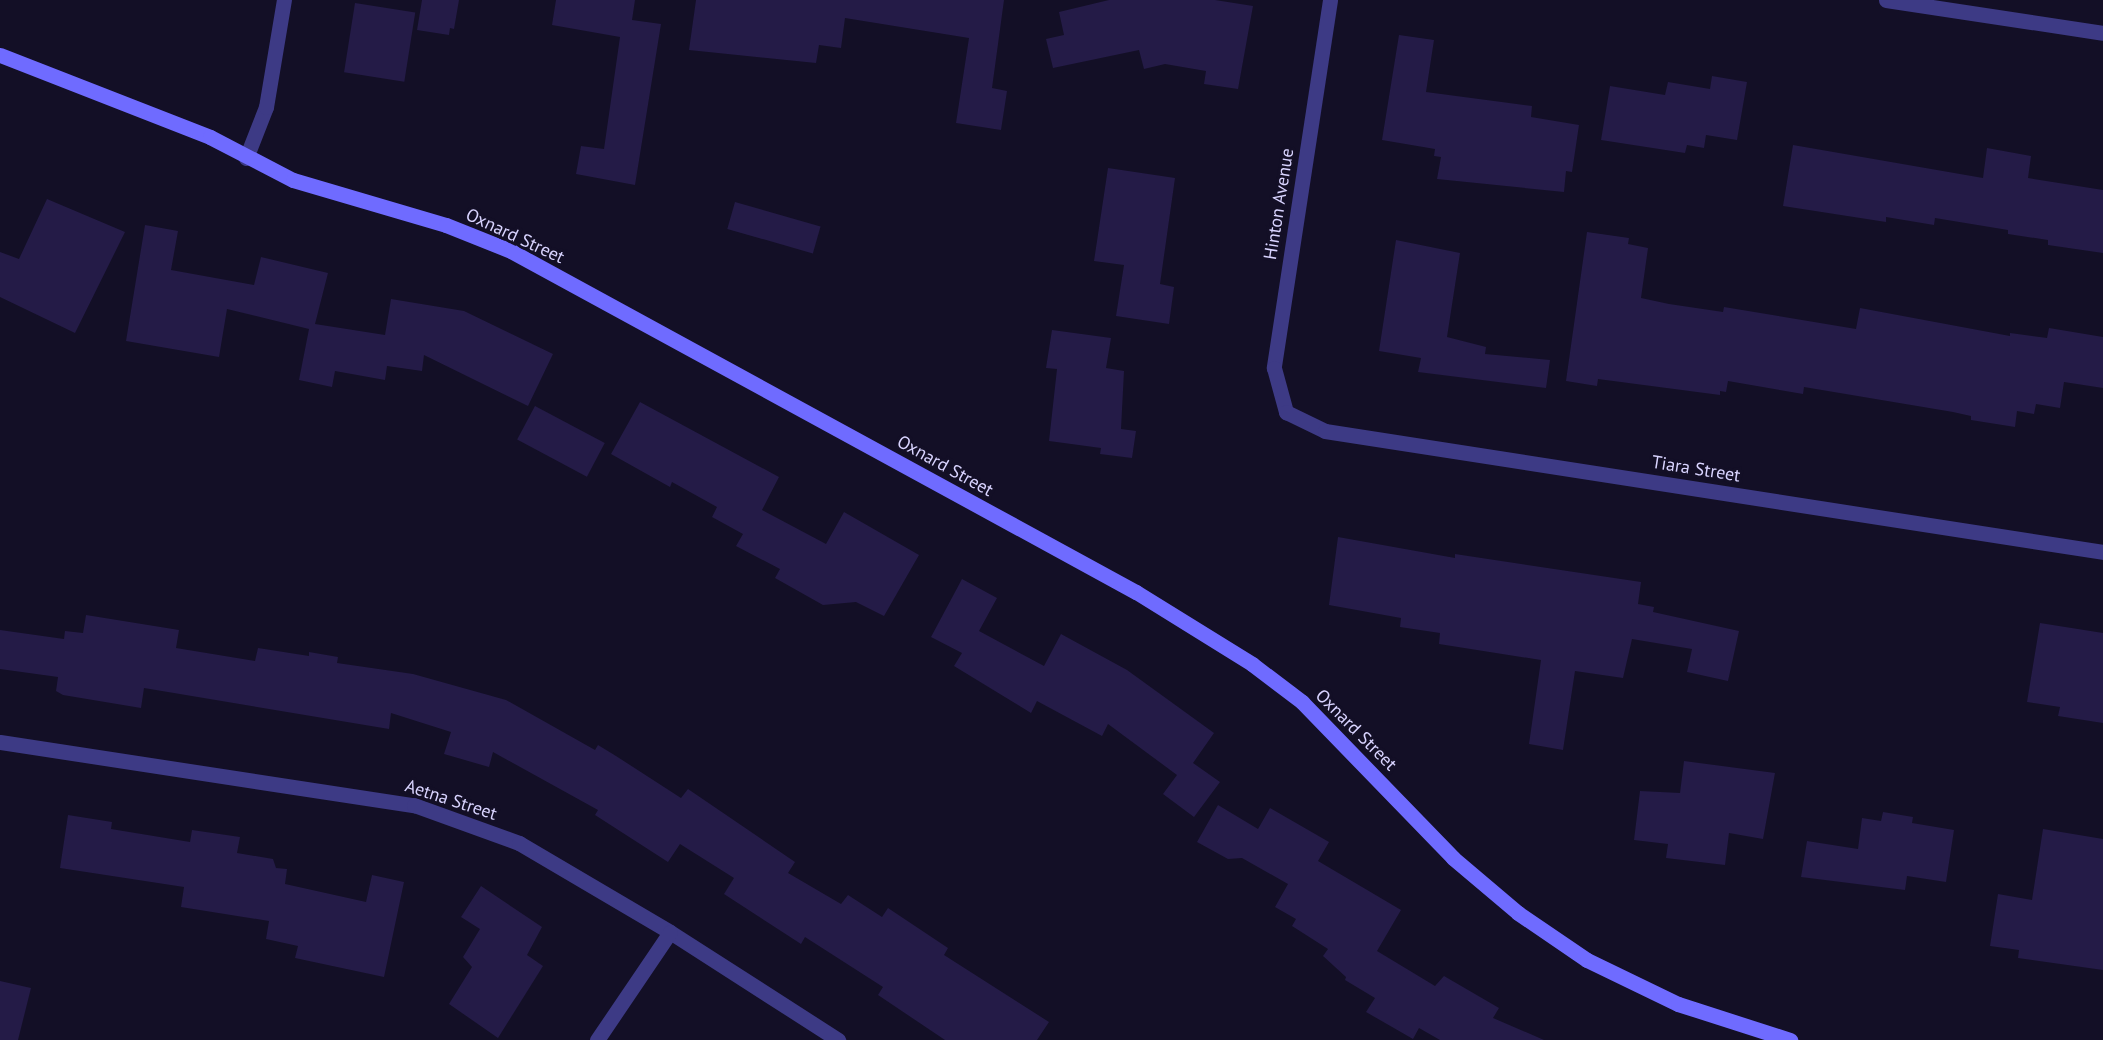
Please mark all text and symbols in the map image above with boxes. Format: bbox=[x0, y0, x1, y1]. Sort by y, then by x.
street label: Hinton Avenue bbox=[1259, 146, 1299, 262]
street label: Oxnard Street bbox=[462, 204, 568, 268]
street label: Oxnard Street bbox=[893, 431, 997, 501]
street label: Tiara Street bbox=[1650, 451, 1742, 487]
street label: Oxnard Street bbox=[1311, 685, 1401, 775]
street label: Aetna Street bbox=[402, 775, 500, 825]

